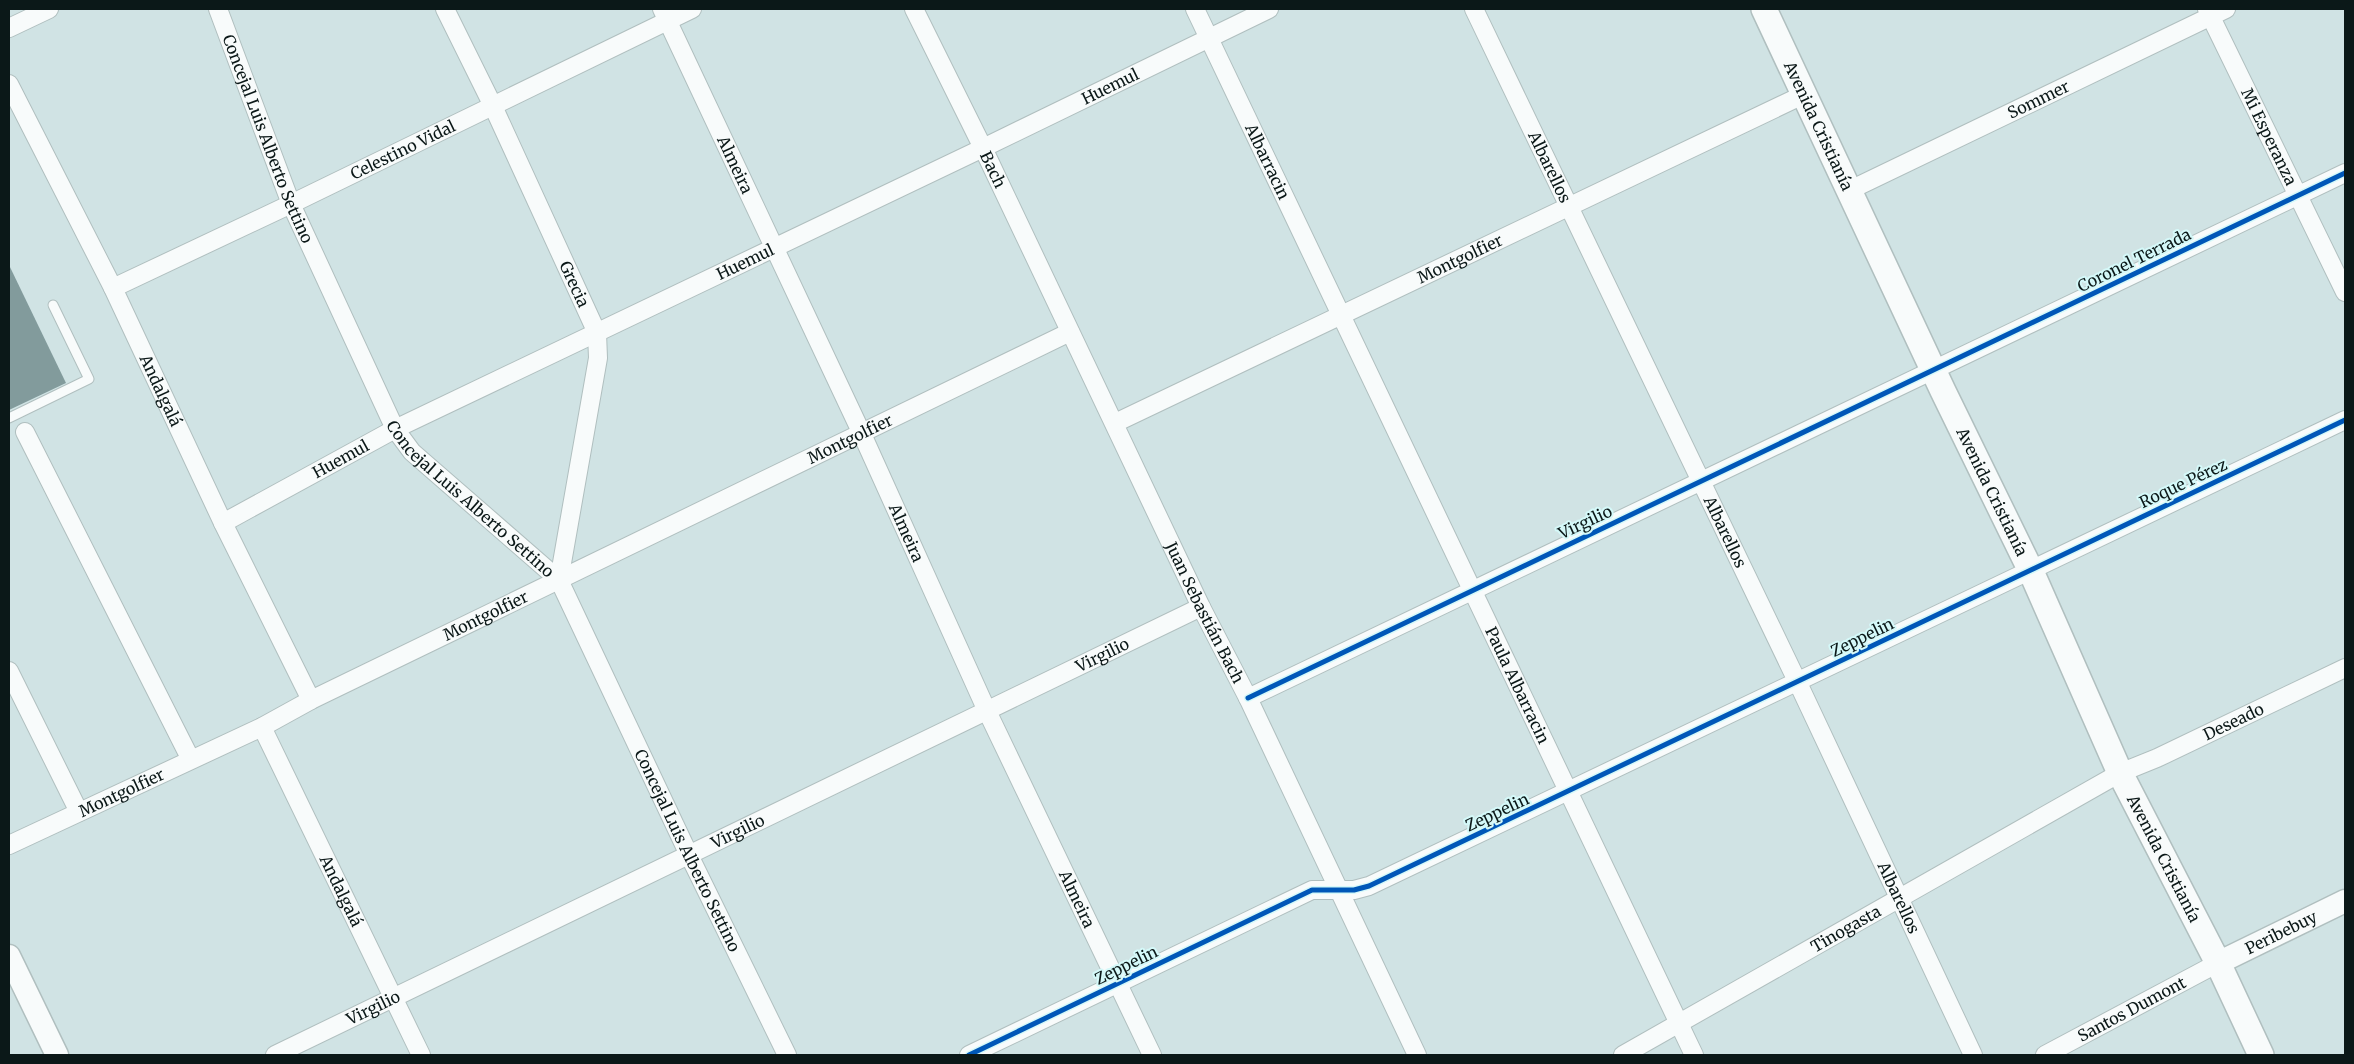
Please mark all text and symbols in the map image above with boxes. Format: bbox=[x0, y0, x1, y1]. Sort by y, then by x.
street label: Concejal Luis Alberto Settino bbox=[218, 32, 318, 246]
street label: Avenida Cristianía bbox=[1779, 57, 1858, 194]
street label: Huemul bbox=[1078, 64, 1142, 109]
street label: Sommer bbox=[2004, 76, 2073, 123]
street label: Mi Esperanza bbox=[2237, 85, 2302, 189]
street label: Celestino Vidal bbox=[347, 116, 458, 184]
street label: Albarracin bbox=[1241, 120, 1295, 203]
street label: Albarellos bbox=[1524, 127, 1576, 206]
street label: Almeira bbox=[713, 132, 758, 197]
street label: Bach bbox=[976, 148, 1011, 191]
street label: Coronel Terrada bbox=[2074, 224, 2194, 296]
street label: Montgolfier bbox=[1414, 230, 1506, 287]
street label: Huemul bbox=[713, 239, 777, 284]
street label: Grecia bbox=[555, 258, 594, 311]
street label: Andalgalá bbox=[135, 350, 186, 430]
street label: Montgolfier bbox=[804, 410, 896, 468]
street label: Concejal Luis Alberto Settino bbox=[382, 417, 558, 581]
street label: Avenida Cristianía bbox=[1952, 423, 2032, 560]
street label: Huemul bbox=[309, 435, 372, 482]
street label: Roque Pérez bbox=[2136, 454, 2230, 512]
street label: Albarellos bbox=[1699, 492, 1751, 571]
street label: Almeira bbox=[884, 500, 928, 565]
street label: Virgilio bbox=[1554, 501, 1615, 544]
street label: Juan Sebastián Bach bbox=[1161, 538, 1249, 687]
street label: Montgolfier bbox=[440, 586, 531, 644]
street label: Zeppelin bbox=[1827, 613, 1897, 661]
street label: Paula Albarracin bbox=[1481, 623, 1554, 747]
street label: Virgilio bbox=[1071, 633, 1132, 677]
street label: Deseado bbox=[2200, 698, 2267, 744]
street label: Concejal Luis Alberto Settino bbox=[630, 746, 745, 955]
street label: Montgolfier bbox=[75, 764, 167, 821]
street label: Zeppelin bbox=[1462, 788, 1532, 835]
street label: Avenida Cristianía bbox=[2122, 790, 2205, 926]
street label: Virgilio bbox=[707, 810, 768, 853]
street label: Andalgalá bbox=[315, 851, 367, 930]
street label: Albarellos bbox=[1873, 858, 1924, 937]
street label: Almeira bbox=[1054, 866, 1100, 931]
street label: Tinogasta bbox=[1807, 901, 1885, 956]
street label: Peribebuy bbox=[2242, 906, 2321, 958]
street label: Zeppelin bbox=[1091, 941, 1161, 989]
street label: Santos Dumont bbox=[2074, 972, 2190, 1046]
street label: Virgilio bbox=[342, 986, 403, 1029]

